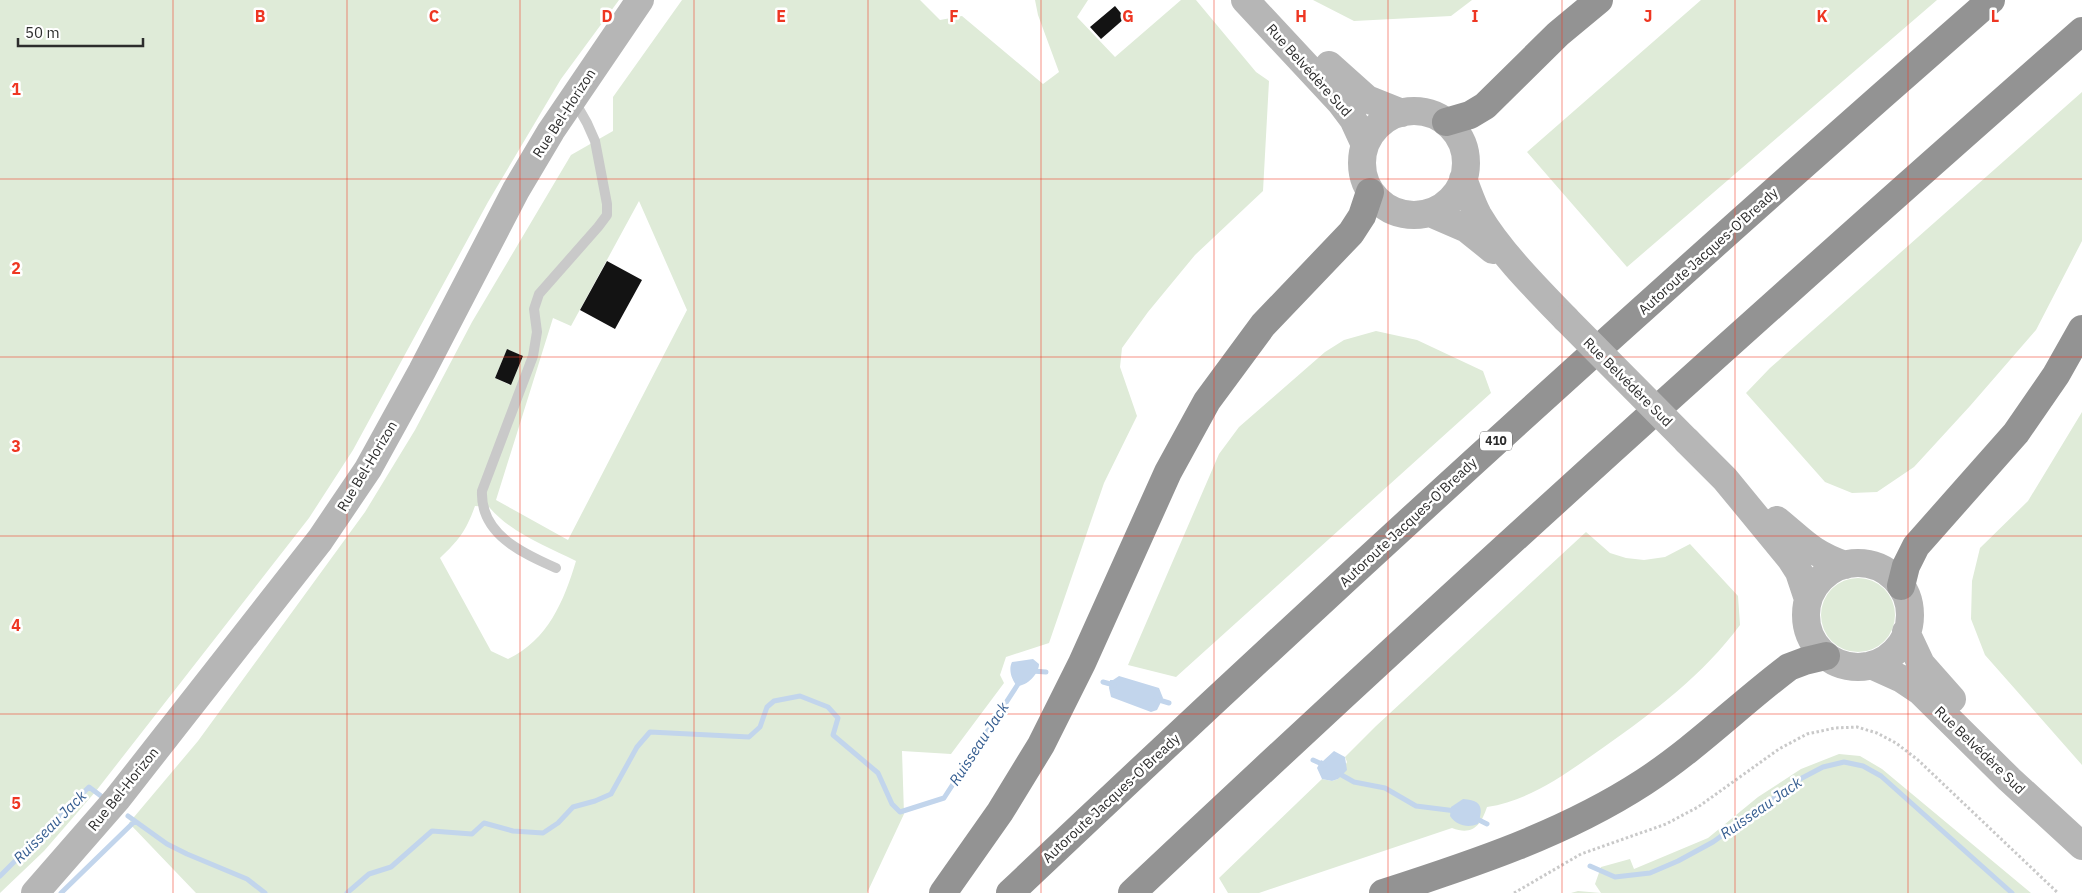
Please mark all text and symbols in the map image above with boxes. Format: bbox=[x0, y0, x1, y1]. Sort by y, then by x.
text: B bbox=[255, 6, 266, 26]
text: C bbox=[429, 6, 439, 26]
text: D bbox=[601, 6, 613, 26]
text: E bbox=[776, 6, 786, 26]
text: F bbox=[949, 6, 959, 26]
text: G bbox=[1122, 6, 1134, 26]
text: H bbox=[1295, 6, 1307, 26]
text: I bbox=[1472, 6, 1479, 26]
text: J bbox=[1644, 6, 1652, 26]
text: K bbox=[1816, 6, 1828, 26]
text: L bbox=[1991, 6, 1999, 26]
scale bar bbox=[18, 15, 142, 47]
street label: Rue Belvédère Sud bbox=[1263, 20, 1355, 120]
text: 50 m bbox=[25, 23, 60, 42]
street label: Rue Bel-Horizon bbox=[529, 65, 599, 161]
text: 1 bbox=[11, 79, 21, 99]
street label: Autoroute Jacques-O'Bready bbox=[1634, 183, 1782, 319]
text: 2 bbox=[11, 258, 21, 278]
street label: Rue Belvédère Sud bbox=[1580, 334, 1676, 430]
street label: Rue Bel-Horizon bbox=[333, 417, 401, 515]
road number: 410 bbox=[1480, 432, 1512, 451]
text: 3 bbox=[11, 436, 21, 456]
street label: Autoroute Jacques-O'Bready bbox=[1335, 453, 1481, 591]
text: 4 bbox=[11, 615, 21, 635]
water label: Ruisseau Jack bbox=[945, 698, 1013, 789]
street label: Rue Belvédère Sud bbox=[1931, 702, 2029, 798]
street label: Autoroute Jacques-O'Bready bbox=[1038, 729, 1184, 867]
street label: Rue Bel-Horizon bbox=[84, 744, 162, 834]
water label: Ruisseau Jack bbox=[1716, 772, 1805, 843]
water label: Ruisseau Jack bbox=[9, 786, 90, 867]
text: 5 bbox=[11, 793, 21, 813]

